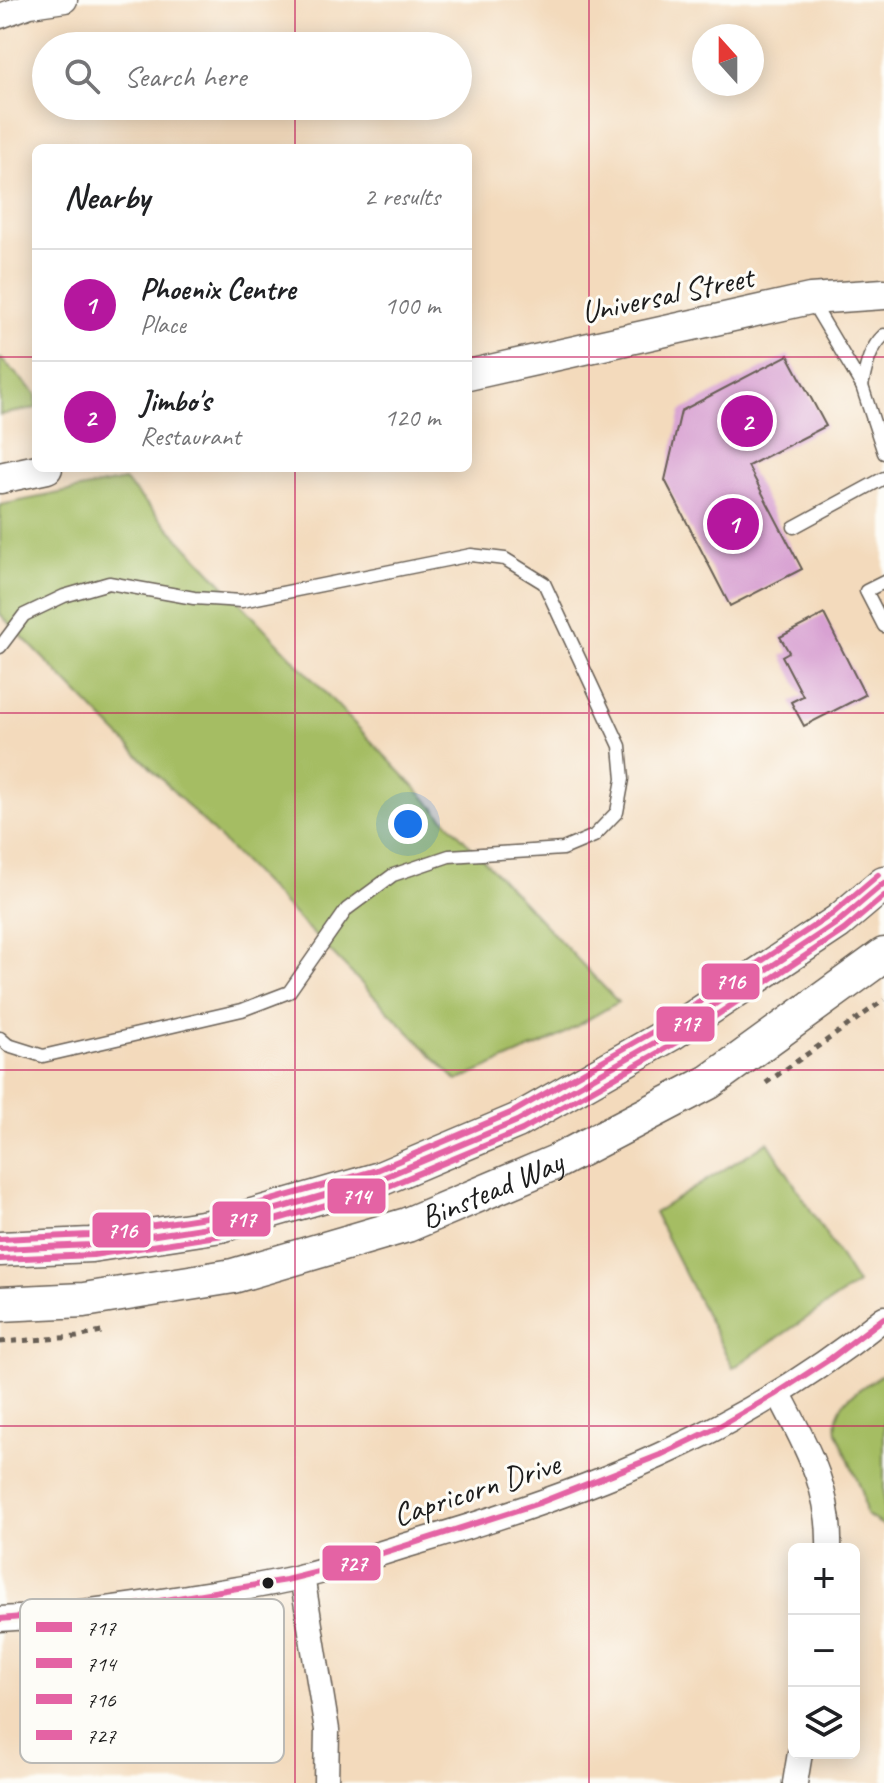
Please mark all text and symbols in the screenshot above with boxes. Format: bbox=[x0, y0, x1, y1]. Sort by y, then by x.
north arrow bbox=[692, 24, 764, 96]
search box bbox=[32, 32, 472, 120]
icon: search bbox=[60, 54, 104, 98]
text: Search here bbox=[124, 57, 246, 95]
text: Nearby bbox=[64, 175, 150, 218]
text: 2 results bbox=[364, 180, 440, 213]
street label: Universal Street bbox=[577, 256, 760, 333]
text: Phoenix Centre bbox=[140, 270, 295, 308]
text: 1 bbox=[84, 289, 96, 322]
text: 100 m bbox=[384, 289, 440, 322]
text: Place bbox=[140, 308, 186, 341]
text: Jimbo's bbox=[140, 382, 211, 420]
pin: 2 bbox=[721, 391, 773, 451]
text: 2 bbox=[84, 401, 96, 434]
text: 120 m bbox=[384, 401, 440, 434]
text: Restaurant bbox=[140, 420, 241, 453]
pin: 1 bbox=[707, 494, 759, 554]
your location bbox=[388, 804, 428, 844]
line badge: 716 bbox=[700, 962, 761, 1001]
text: 716 bbox=[715, 968, 747, 996]
line badge: 717 bbox=[655, 1005, 716, 1043]
text: 717 bbox=[670, 1010, 702, 1038]
street label: Binstead Way bbox=[414, 1141, 571, 1238]
line badge: 714 bbox=[326, 1177, 387, 1215]
text: 714 bbox=[341, 1183, 374, 1211]
line badge: 717 bbox=[211, 1200, 272, 1238]
text: 717 bbox=[226, 1206, 258, 1234]
line badge: 716 bbox=[91, 1211, 152, 1249]
text: 716 bbox=[107, 1217, 139, 1245]
street label: Capricorn Drive bbox=[388, 1442, 567, 1536]
map controls bbox=[788, 1543, 860, 1759]
button: + bbox=[788, 1543, 860, 1615]
line badge: 727 bbox=[321, 1544, 382, 1582]
text: 727 bbox=[337, 1550, 369, 1578]
unlabelled marker bbox=[260, 1575, 276, 1591]
legend bbox=[20, 1599, 284, 1763]
text: 717 bbox=[86, 1614, 117, 1642]
button: − bbox=[788, 1615, 860, 1687]
text: 714 bbox=[86, 1650, 118, 1678]
text: 716 bbox=[86, 1686, 117, 1714]
button: layers bbox=[788, 1687, 860, 1759]
text: 727 bbox=[86, 1722, 117, 1750]

